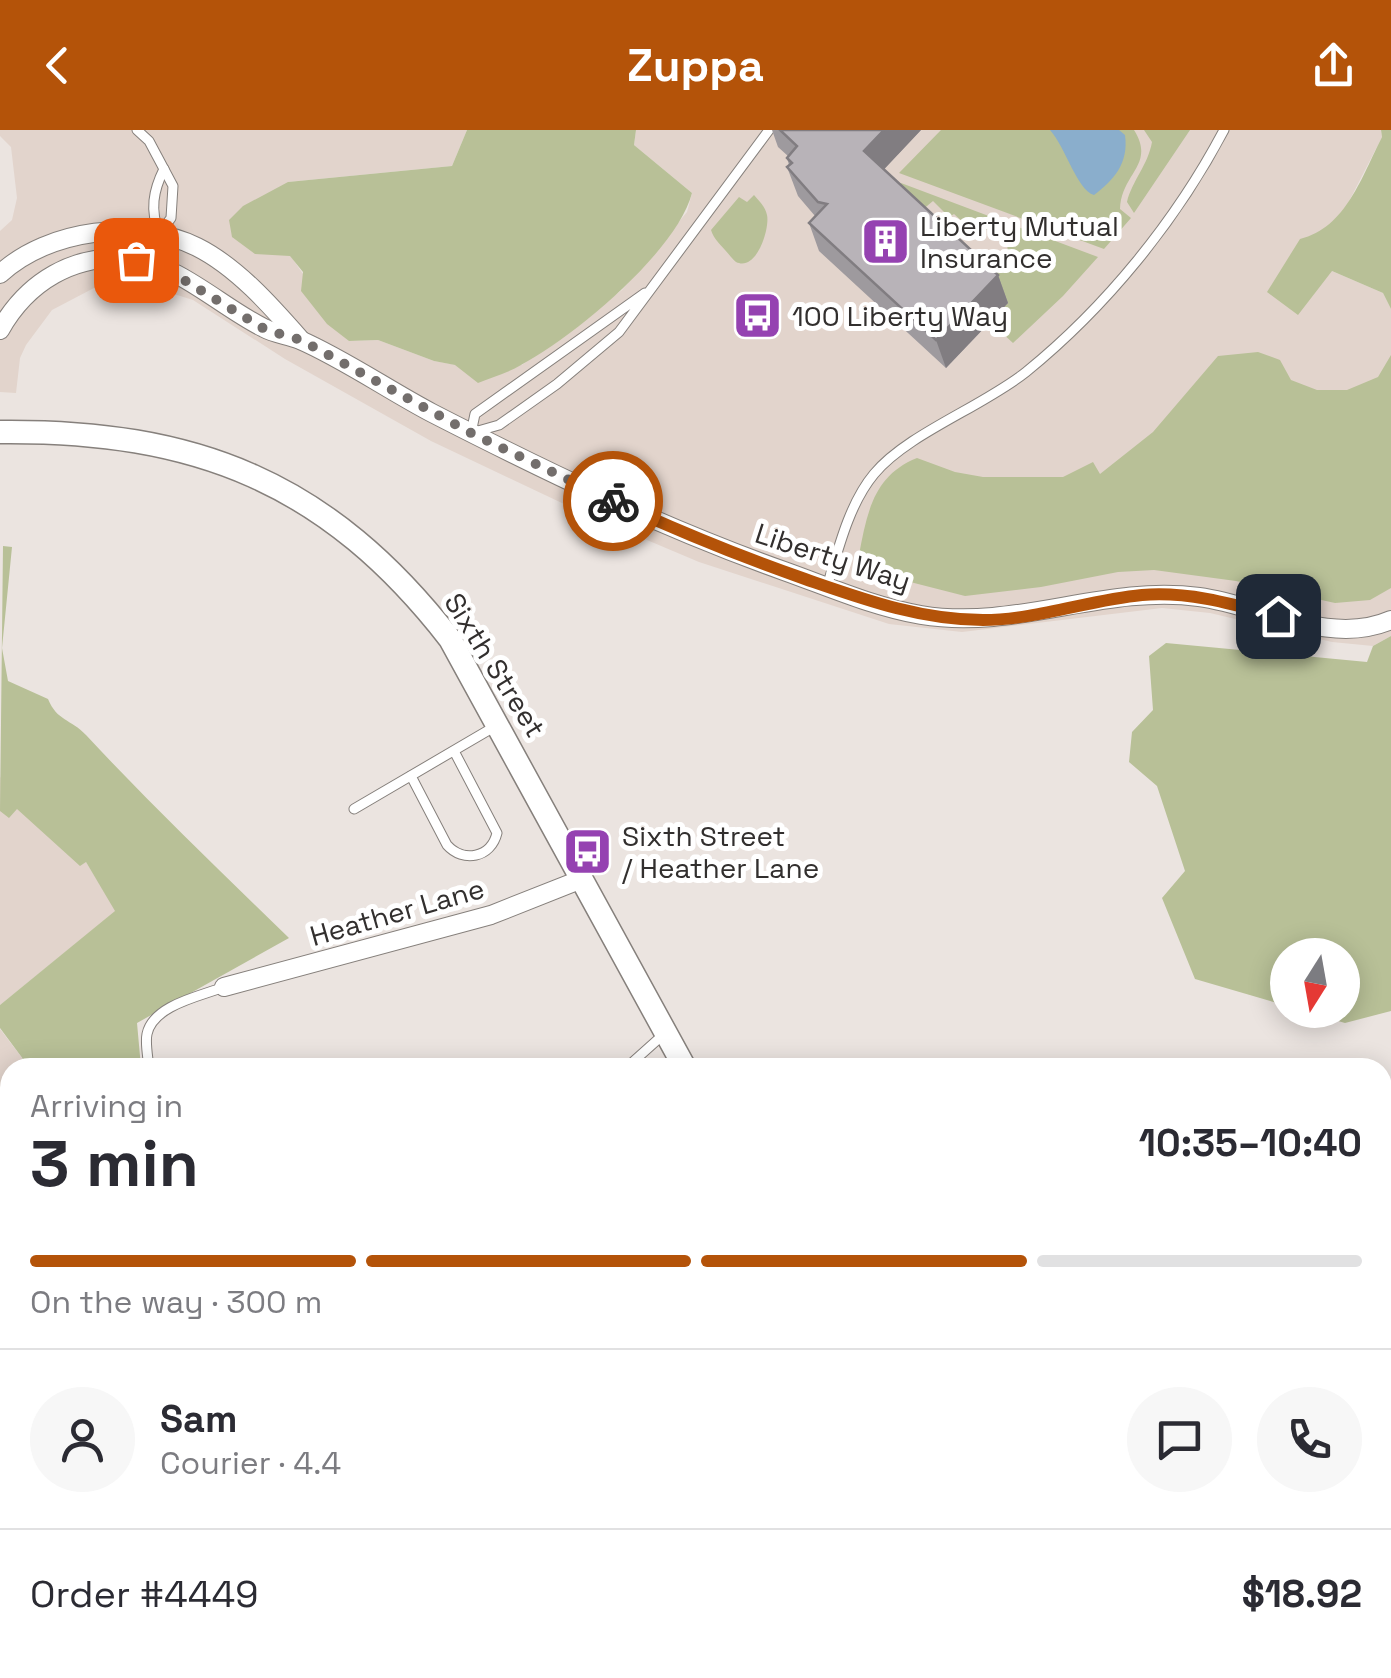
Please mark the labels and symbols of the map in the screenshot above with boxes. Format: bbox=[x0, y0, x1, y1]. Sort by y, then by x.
place label: Liberty Mutual Insurance bbox=[920, 208, 1119, 276]
building icon: Liberty Mutual Insurance bbox=[859, 216, 911, 268]
pin bbox=[94, 218, 179, 303]
bus stop icon: 100 Liberty Way bbox=[731, 290, 783, 342]
place label: 100 Liberty Way bbox=[792, 298, 1008, 334]
courier bbox=[563, 451, 663, 551]
street label: Liberty Way bbox=[751, 515, 915, 599]
pin bbox=[1236, 574, 1321, 659]
street label: Sixth Street bbox=[436, 586, 554, 744]
place label: Sixth Street / Heather Lane bbox=[622, 818, 819, 886]
bus stop icon: Sixth Street / Heather Lane bbox=[561, 826, 613, 878]
street label: Heather Lane bbox=[306, 870, 488, 954]
north arrow bbox=[1270, 938, 1360, 1028]

